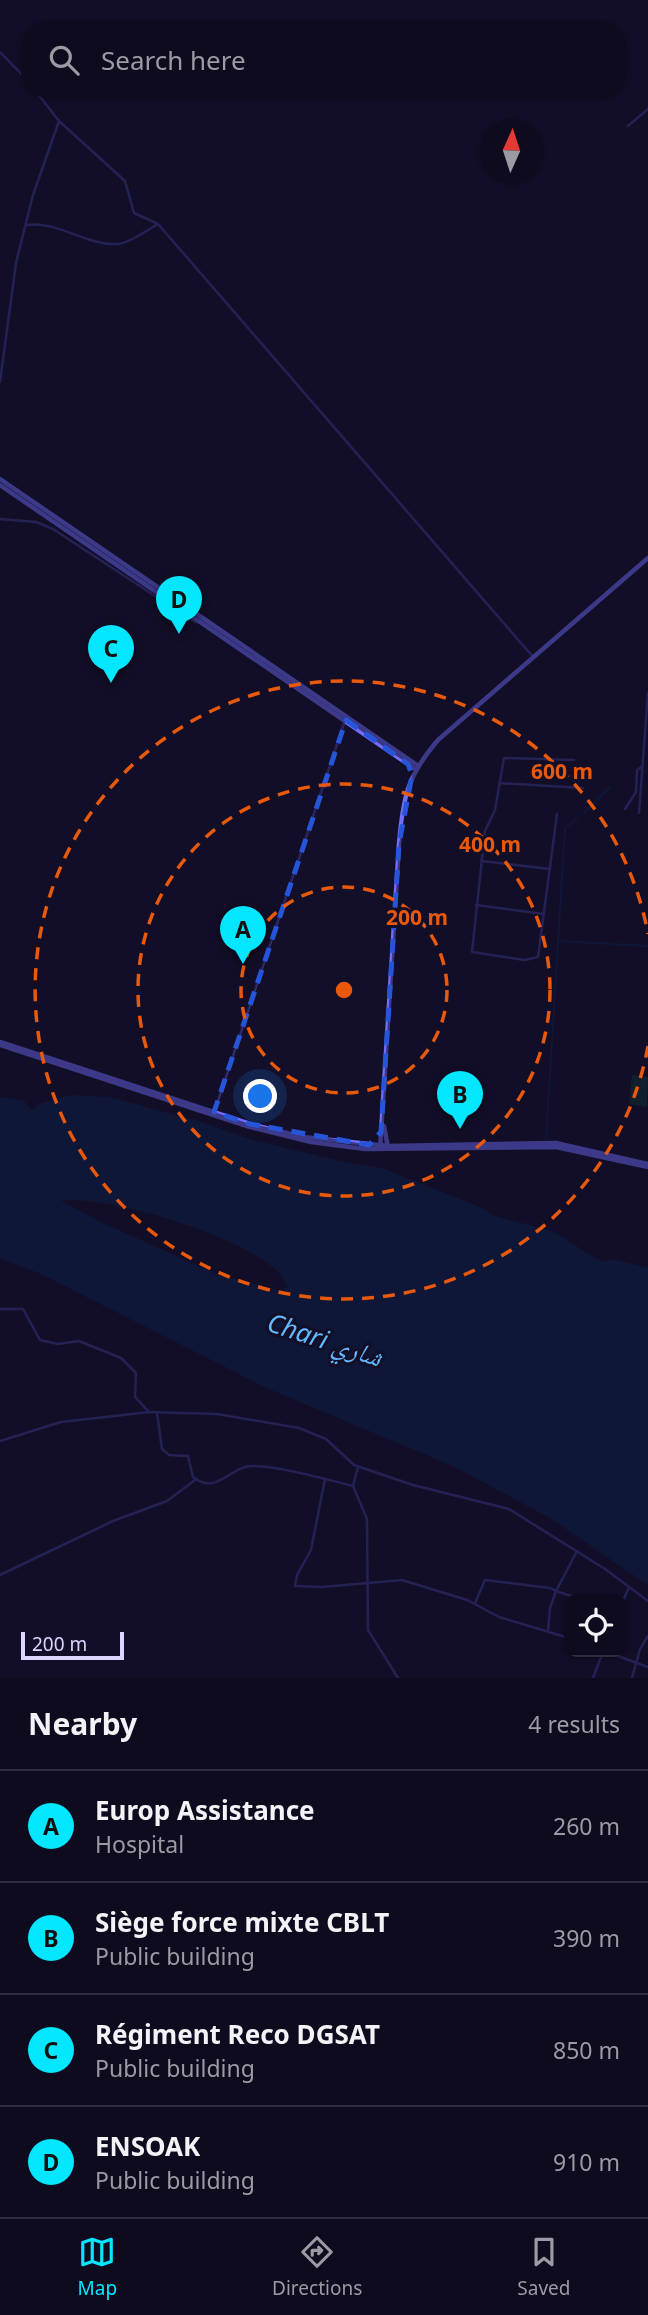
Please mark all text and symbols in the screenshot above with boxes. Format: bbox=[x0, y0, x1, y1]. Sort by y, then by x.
search box bbox=[21, 21, 627, 98]
icon: search bbox=[45, 41, 83, 79]
text: Search here bbox=[101, 42, 246, 78]
north arrow bbox=[480, 119, 543, 182]
pin: D bbox=[156, 576, 202, 634]
pin: C bbox=[88, 625, 134, 683]
text: 600 m bbox=[531, 757, 593, 785]
text: 400 m bbox=[459, 830, 521, 858]
text: 200 m bbox=[386, 903, 448, 931]
pin: A bbox=[220, 906, 266, 964]
centre of rings bbox=[332, 978, 356, 1002]
pin: B bbox=[437, 1071, 483, 1129]
your location bbox=[243, 1079, 277, 1113]
water label: Chari شاري bbox=[262, 1304, 388, 1378]
map controls bbox=[564, 1594, 627, 1657]
button: locate bbox=[564, 1594, 627, 1657]
scale bar bbox=[21, 1629, 124, 1661]
text: 200 m bbox=[32, 1631, 87, 1657]
text: Nearby bbox=[28, 1703, 137, 1744]
text: 4 results bbox=[528, 1708, 620, 1740]
text: Europ Assistance bbox=[95, 1792, 315, 1828]
text: A bbox=[43, 1810, 59, 1842]
text: 260 m bbox=[553, 1810, 620, 1842]
text: Hospital bbox=[95, 1828, 184, 1860]
text: Siège force mixte CBLT bbox=[95, 1904, 389, 1940]
text: B bbox=[43, 1922, 59, 1954]
text: 390 m bbox=[553, 1922, 620, 1954]
text: Public building bbox=[95, 1940, 255, 1972]
text: Régiment Reco DGSAT bbox=[95, 2016, 380, 2052]
text: C bbox=[44, 2034, 58, 2066]
text: 850 m bbox=[553, 2034, 620, 2066]
text: Public building bbox=[95, 2052, 255, 2084]
text: ENSOAK bbox=[95, 2128, 200, 2164]
text: D bbox=[43, 2146, 59, 2178]
text: 910 m bbox=[553, 2146, 620, 2178]
text: Public building bbox=[95, 2164, 255, 2196]
tab: Map bbox=[78, 2233, 117, 2301]
tab: Directions bbox=[272, 2233, 362, 2301]
tab: Saved bbox=[517, 2233, 570, 2301]

